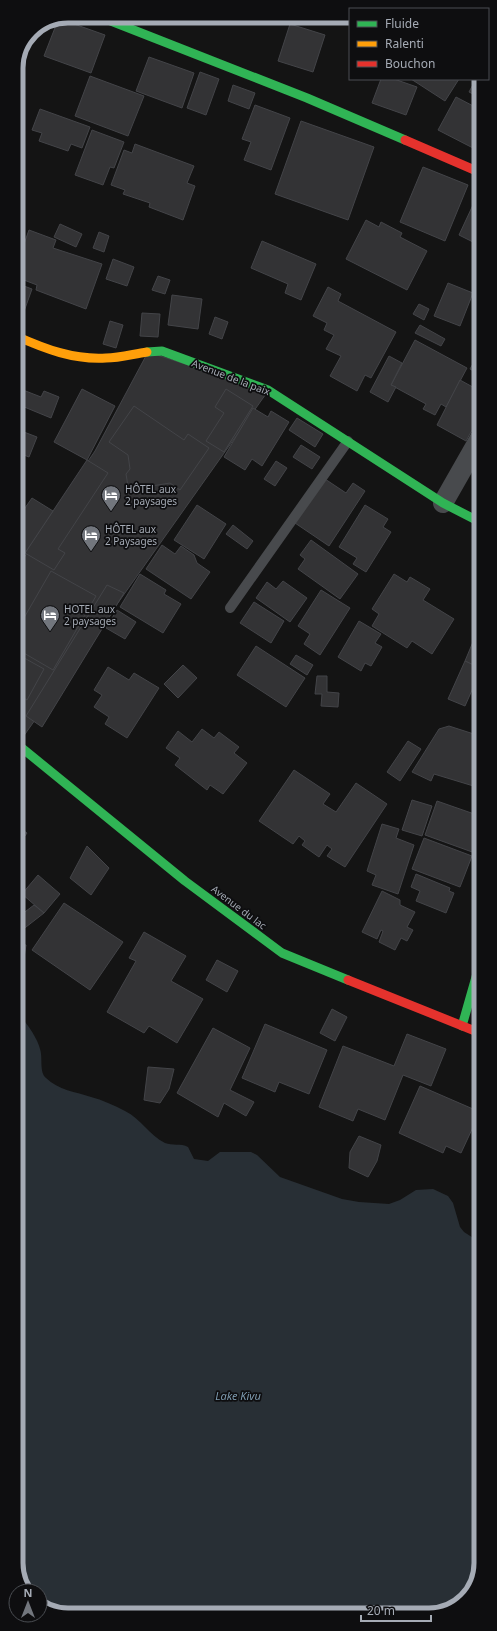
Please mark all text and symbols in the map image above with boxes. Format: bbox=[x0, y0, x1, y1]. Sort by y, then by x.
legend bbox=[349, 8, 489, 80]
text: Fluide bbox=[385, 15, 419, 32]
text: Ralenti bbox=[385, 35, 424, 52]
text: Bouchon bbox=[385, 55, 435, 72]
street label: Avenue de la paix bbox=[190, 356, 273, 399]
place label: HÔTEL aux 2 paysages bbox=[125, 482, 177, 508]
hotel icon: HÔTEL aux 2 paysages bbox=[100, 484, 122, 512]
place label: HÔTEL aux 2 Paysages bbox=[105, 522, 157, 548]
hotel icon: HÔTEL aux 2 Paysages bbox=[80, 524, 102, 552]
place label: HOTEL aux 2 paysages bbox=[64, 602, 116, 628]
hotel icon: HOTEL aux 2 paysages bbox=[39, 604, 61, 632]
street label: Avenue du lac bbox=[209, 882, 270, 932]
water label: Lake Kivu bbox=[215, 1388, 261, 1403]
north arrow bbox=[8, 1583, 48, 1623]
text: N bbox=[24, 1585, 32, 1600]
scale bar bbox=[361, 1597, 431, 1623]
text: 20 m bbox=[367, 1602, 395, 1619]

